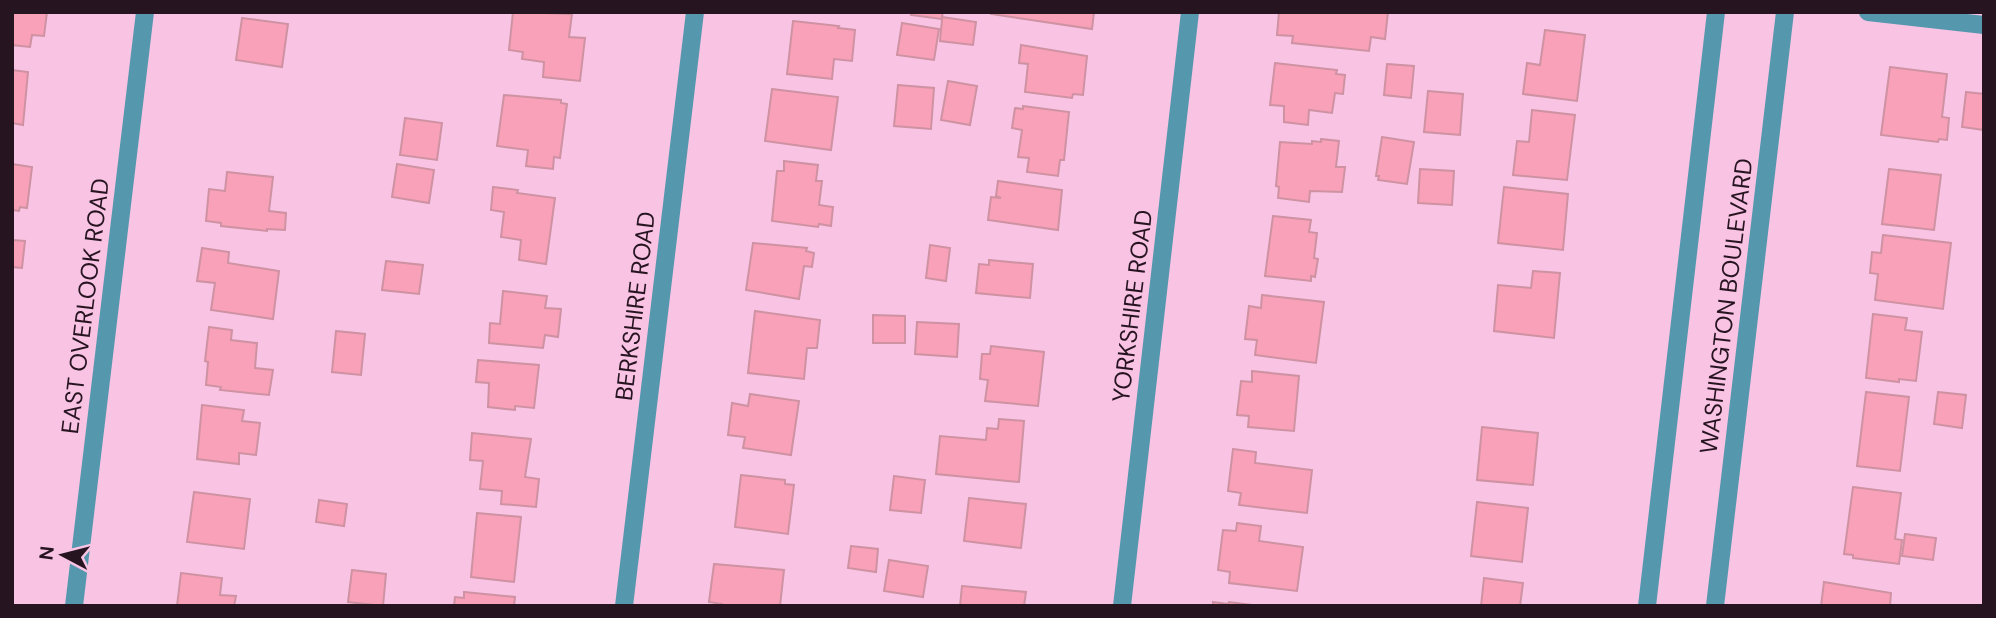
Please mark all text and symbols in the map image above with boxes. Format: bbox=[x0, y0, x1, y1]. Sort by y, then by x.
street label: WASHINGTON BOULEVARD bbox=[1692, 156, 1760, 456]
street label: EAST OVERLOOK ROAD bbox=[54, 176, 116, 436]
street label: YORKSHIRE ROAD bbox=[1105, 208, 1159, 404]
street label: BERKSHIRE ROAD bbox=[608, 210, 662, 402]
north arrow bbox=[28, 520, 98, 590]
text: N bbox=[33, 545, 60, 561]

